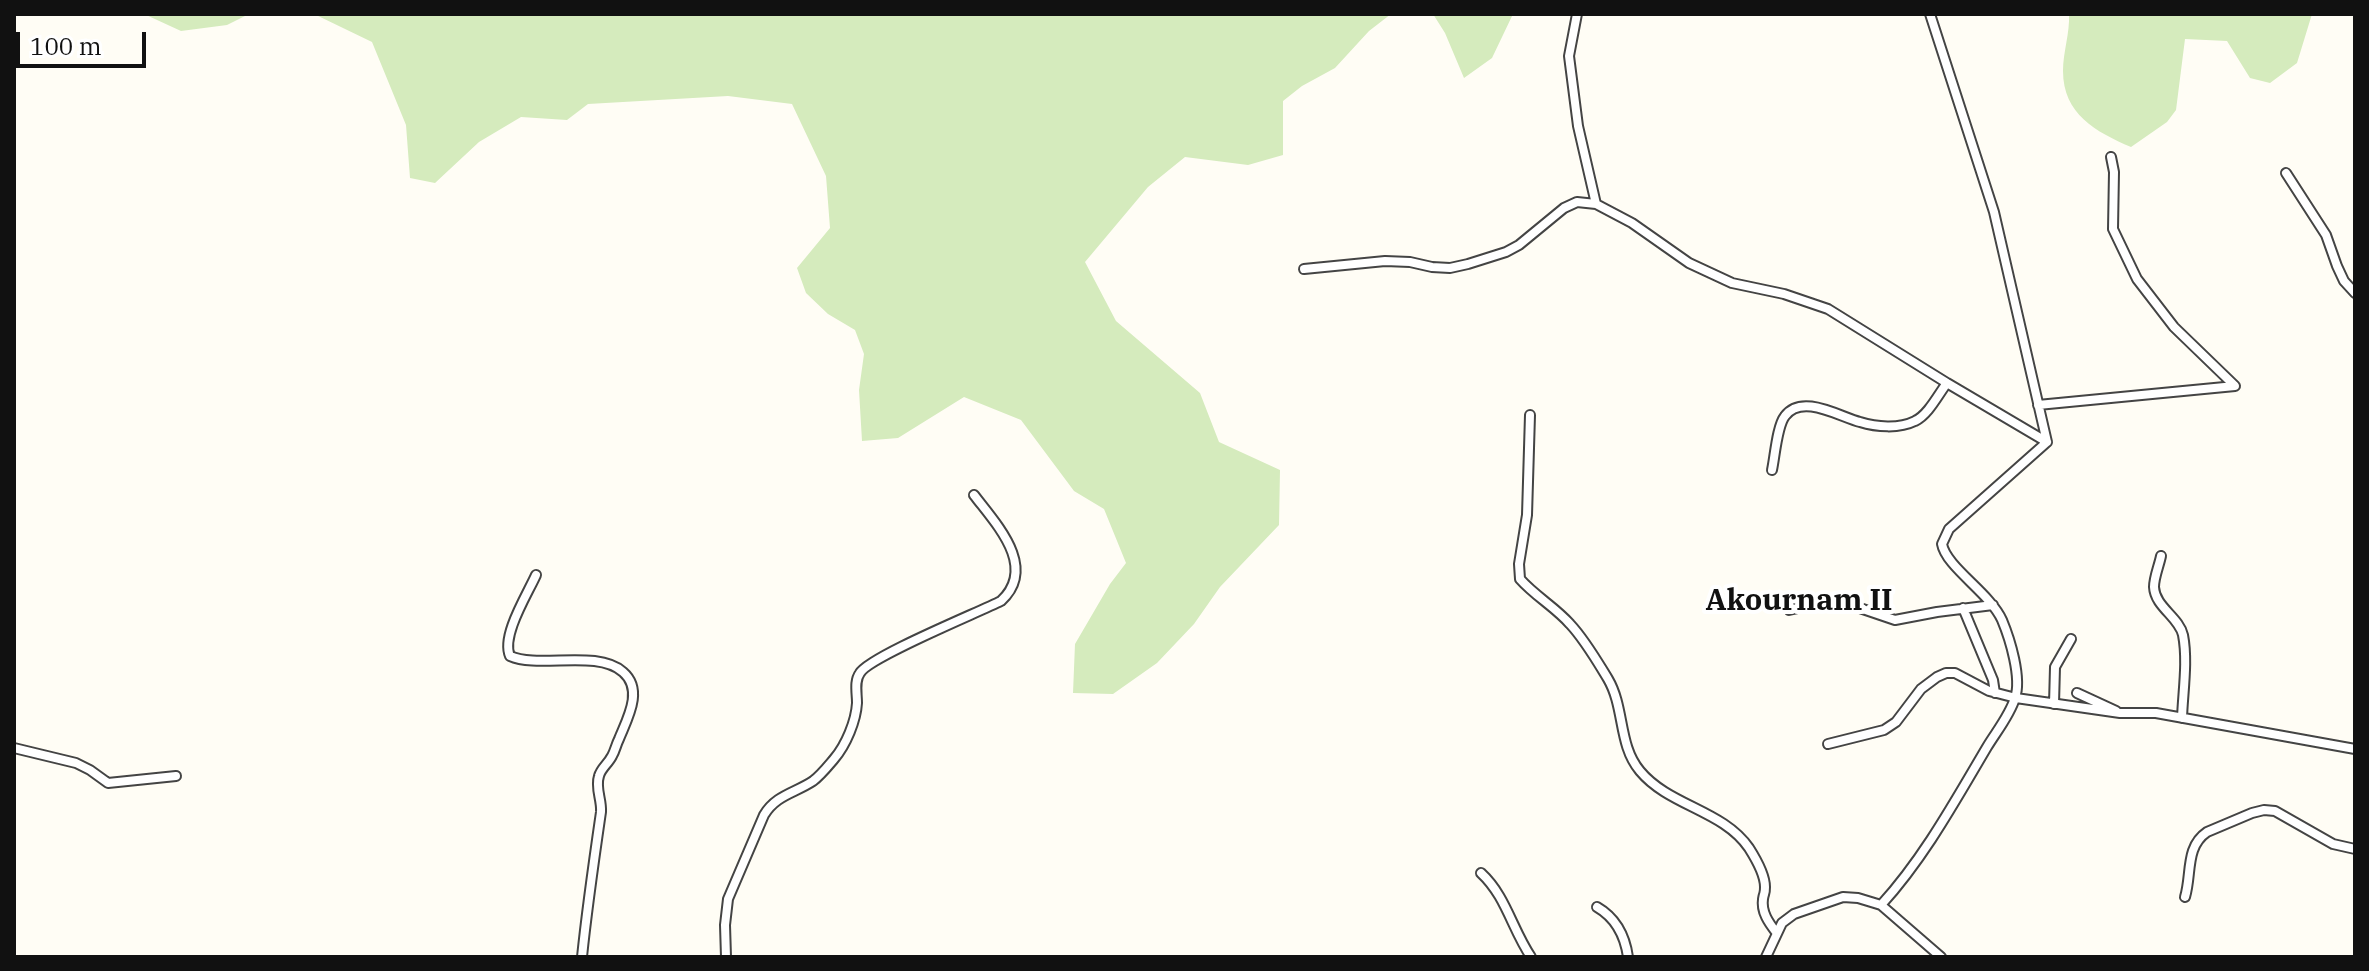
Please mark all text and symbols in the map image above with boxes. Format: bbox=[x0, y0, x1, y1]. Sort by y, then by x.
scale bar bbox=[20, 16, 150, 66]
text: 100 m bbox=[30, 30, 102, 62]
district label: Akournam II bbox=[1706, 583, 1892, 619]

